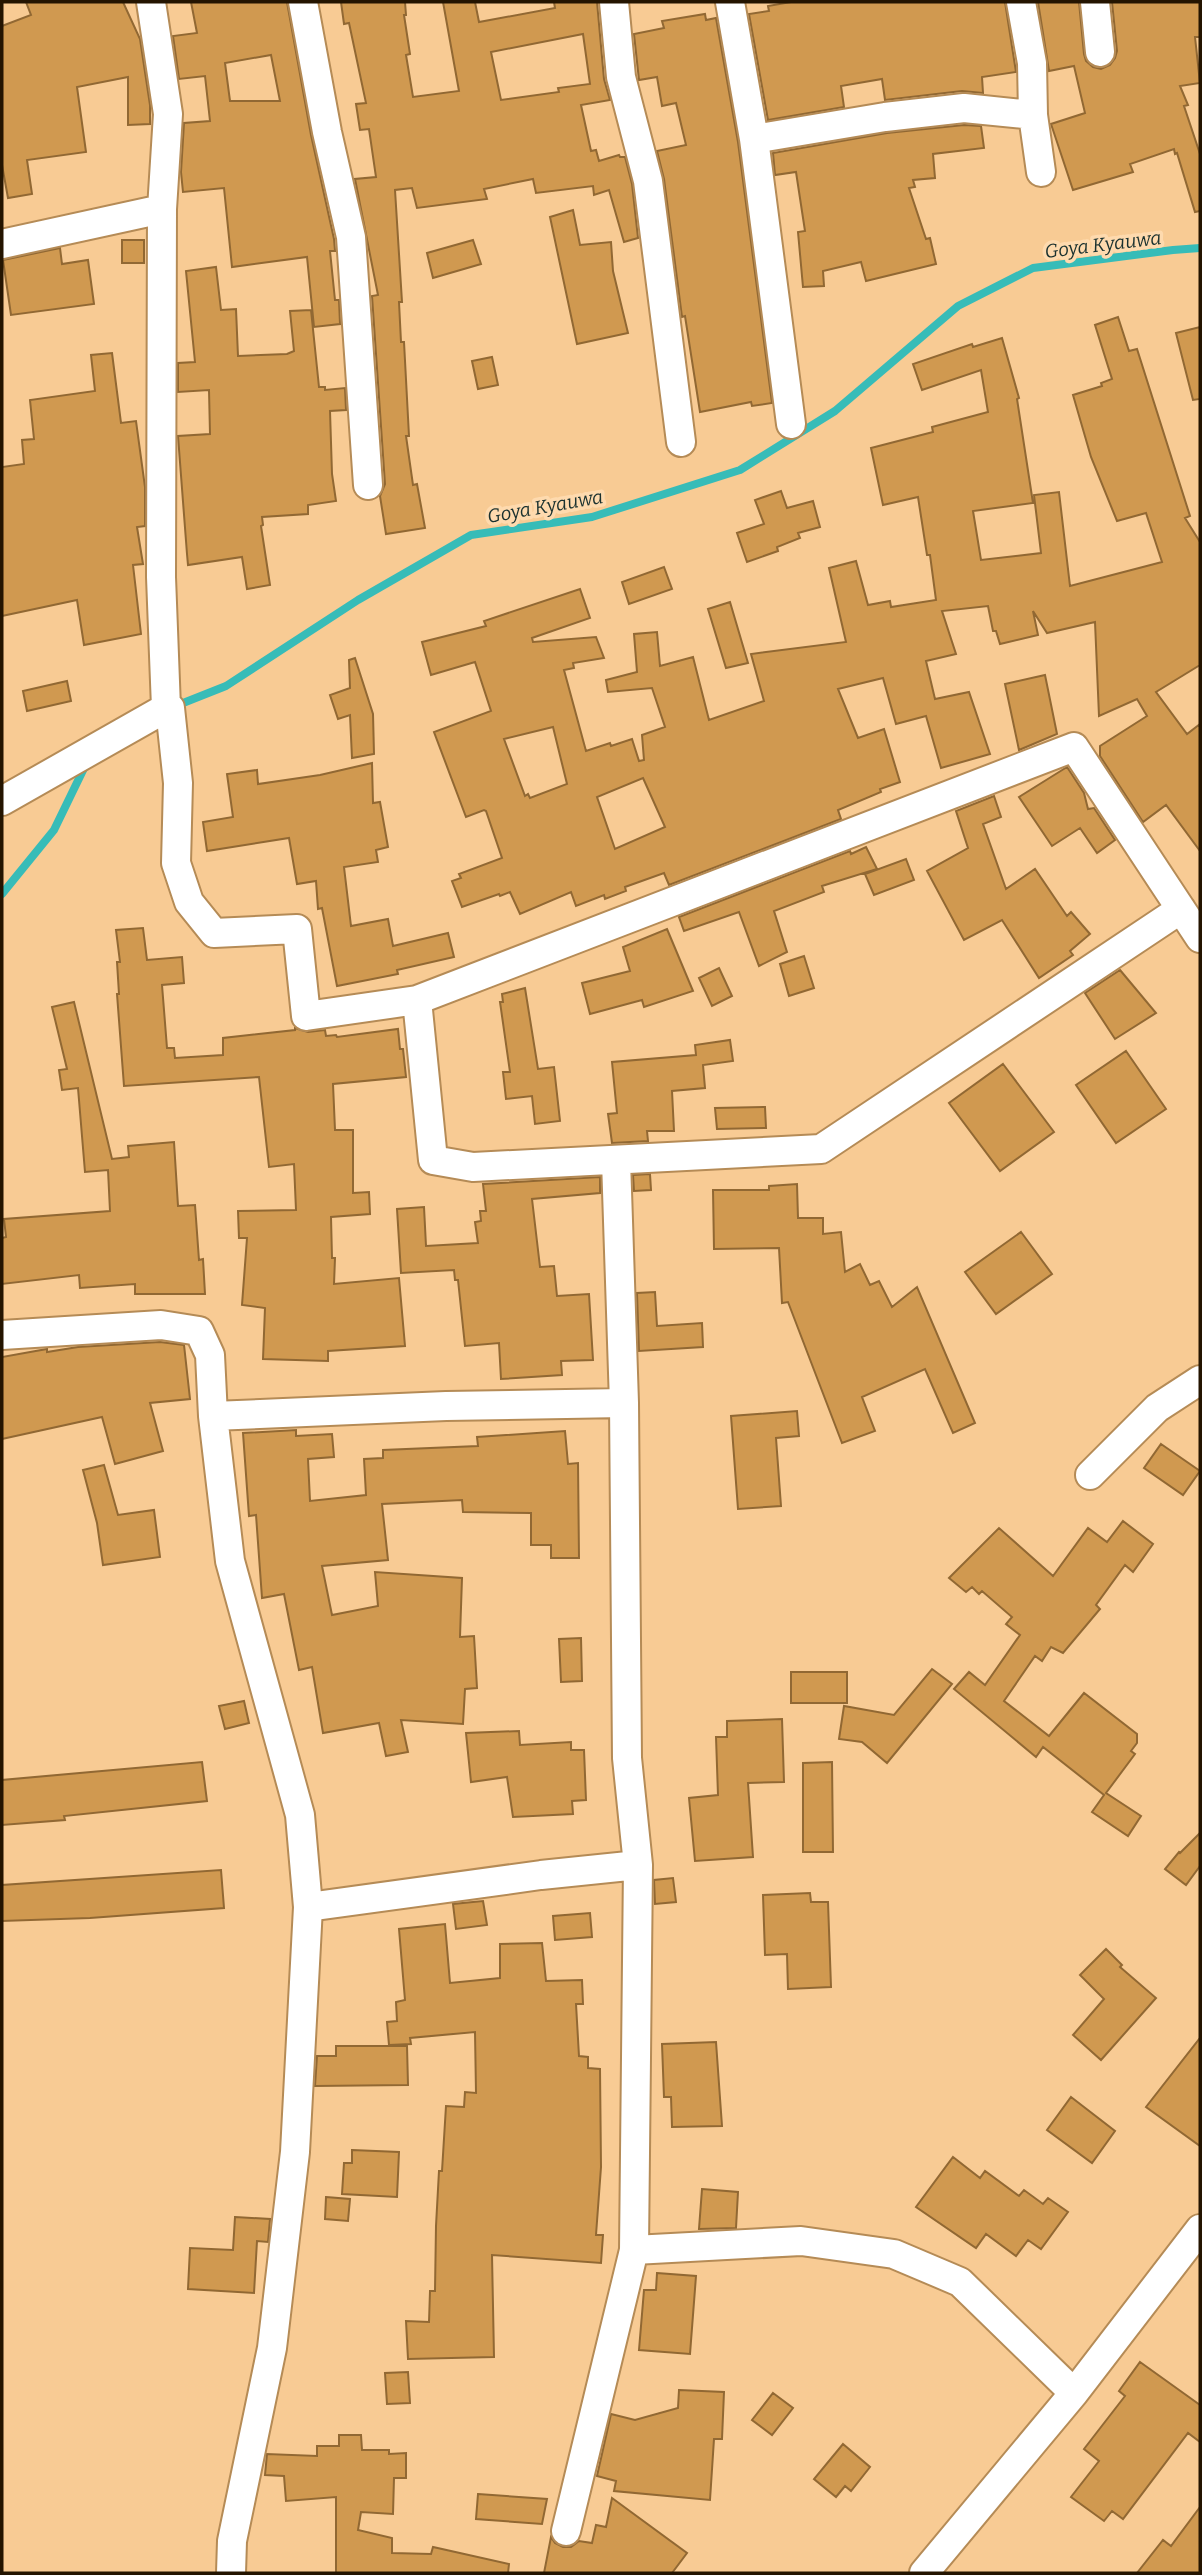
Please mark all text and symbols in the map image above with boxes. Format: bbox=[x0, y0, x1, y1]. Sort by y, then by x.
water label: Goya Kyauwa bbox=[1043, 226, 1163, 263]
water label: Goya Kyauwa bbox=[485, 485, 605, 528]

